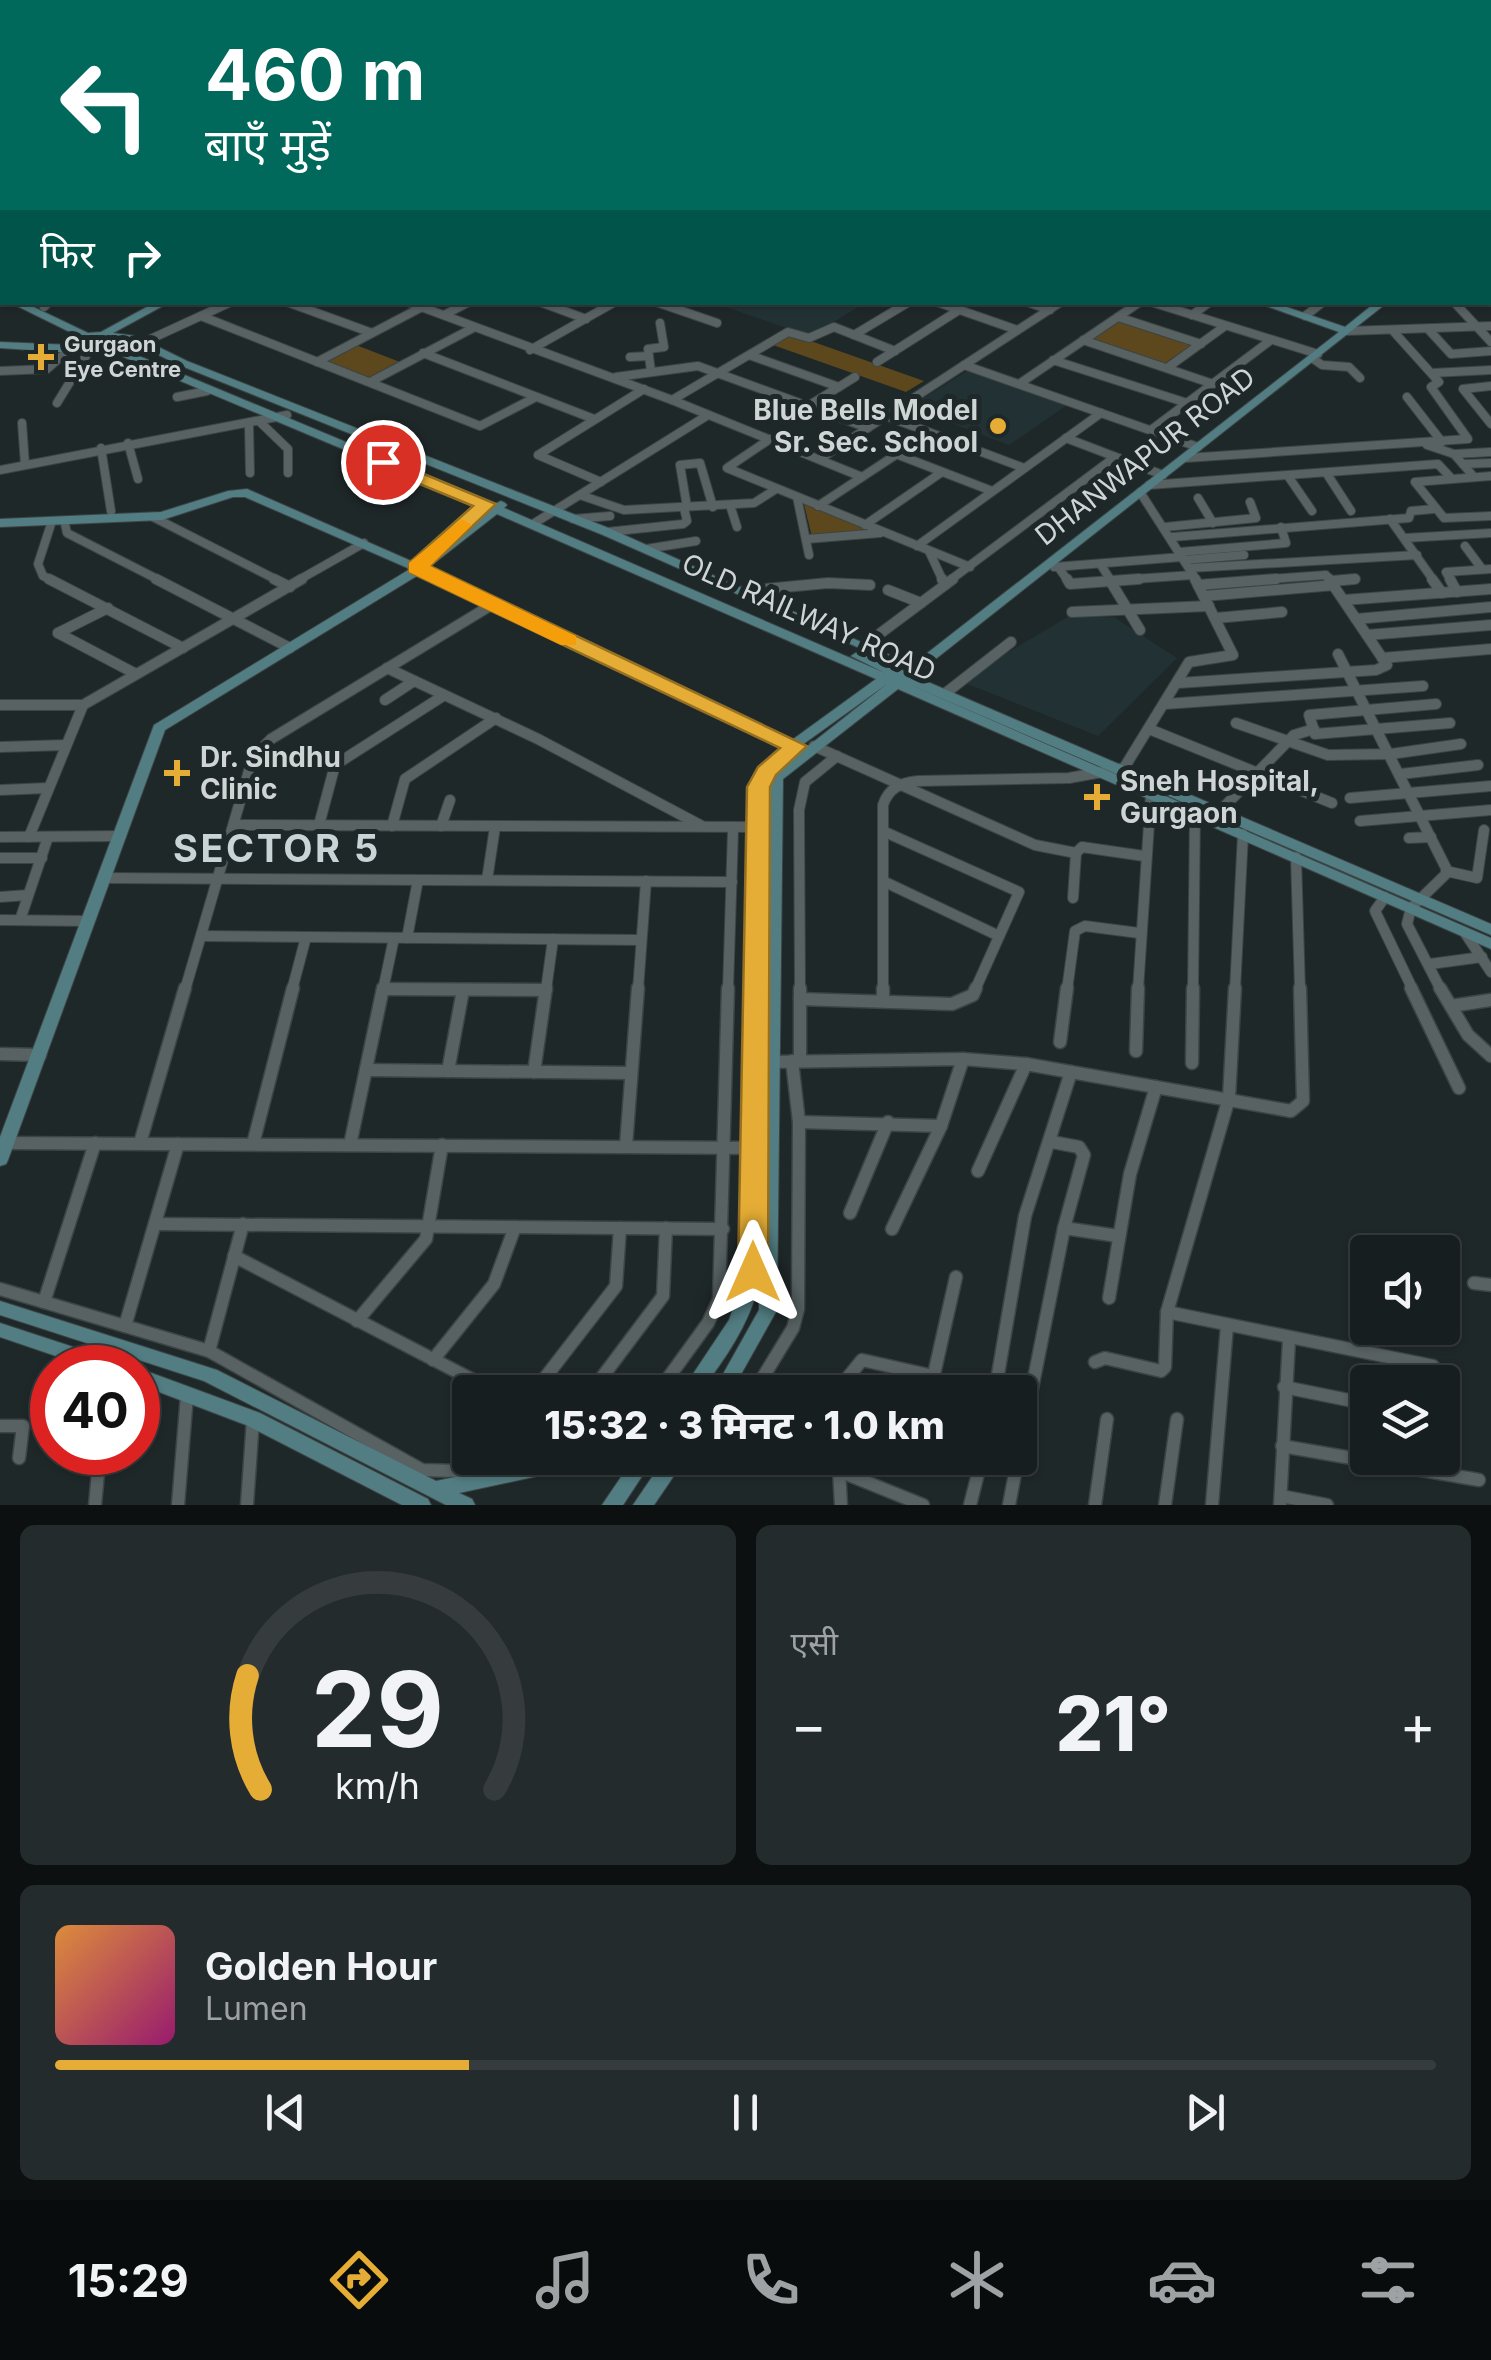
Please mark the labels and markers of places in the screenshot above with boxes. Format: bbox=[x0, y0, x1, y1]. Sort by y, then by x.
place label: Gurgaon Eye Centre bbox=[64, 331, 181, 382]
marker: Gurgaon Eye Centre bbox=[28, 344, 54, 370]
place label: Blue Bells Model Sr. Sec. School bbox=[753, 393, 978, 459]
marker: Blue Bells Model Sr. Sec. School bbox=[987, 415, 1009, 437]
pin bbox=[341, 420, 426, 505]
place label: Dr. Sindhu Clinic bbox=[200, 740, 341, 806]
marker: Dr. Sindhu Clinic bbox=[164, 760, 190, 786]
place label: Sneh Hospital, Gurgaon bbox=[1120, 764, 1319, 830]
marker: Sneh Hospital, Gurgaon bbox=[1084, 784, 1110, 810]

